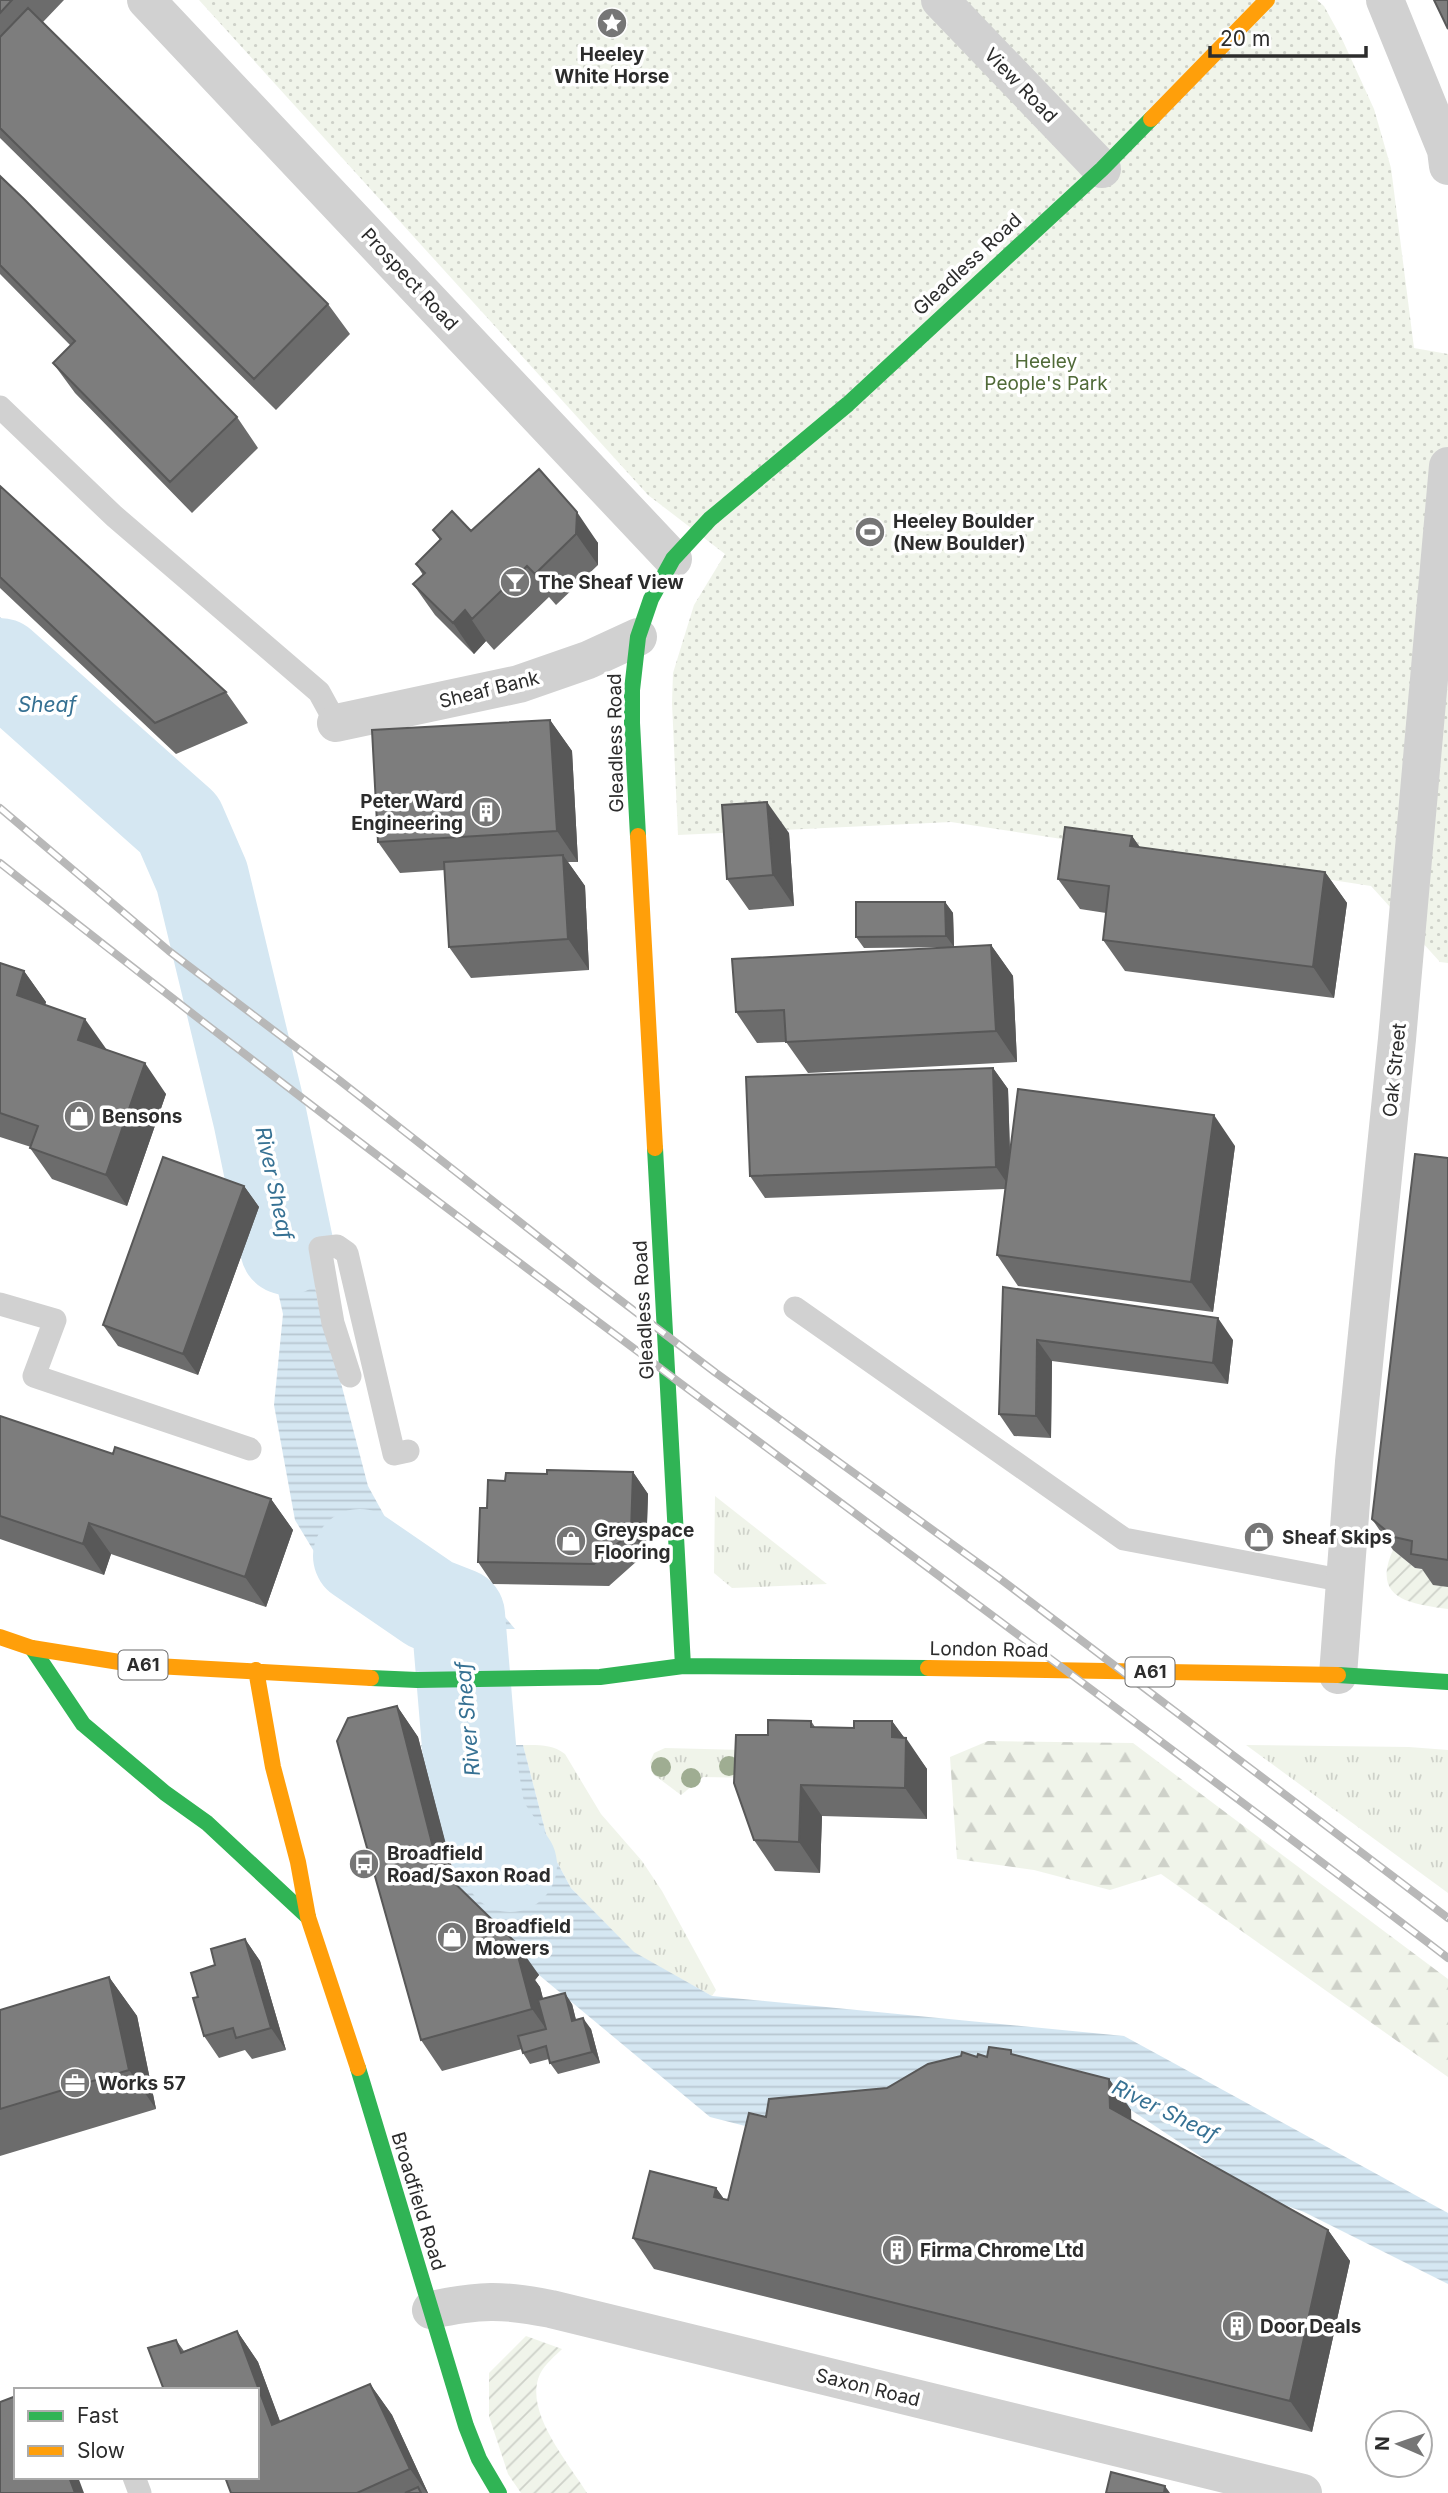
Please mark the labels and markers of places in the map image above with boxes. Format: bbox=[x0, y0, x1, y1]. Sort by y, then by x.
place icon: Heeley White Horse bbox=[595, 6, 629, 40]
place label: Heeley White Horse bbox=[555, 43, 669, 88]
place label: Heeley Boulder (New Boulder) bbox=[893, 510, 1034, 555]
sports icon: Heeley Boulder (New Boulder) bbox=[853, 515, 887, 549]
bar icon: The Sheaf View bbox=[498, 565, 532, 599]
place label: The Sheaf View bbox=[538, 571, 684, 594]
place label: Peter Ward Engineering bbox=[351, 790, 463, 835]
building icon: Peter Ward Engineering bbox=[469, 795, 503, 829]
shop icon: Bensons bbox=[62, 1099, 96, 1133]
place label: Bensons bbox=[102, 1105, 182, 1128]
place label: Greyspace Flooring bbox=[594, 1519, 694, 1564]
shop icon: Sheaf Skips bbox=[1242, 1520, 1276, 1554]
shop icon: Greyspace Flooring bbox=[554, 1524, 588, 1558]
place label: Sheaf Skips bbox=[1282, 1526, 1392, 1549]
place label: Broadfield Road/Saxon Road bbox=[387, 1842, 551, 1887]
bus stop icon: Broadfield Road/Saxon Road bbox=[347, 1847, 381, 1881]
place label: Broadfield Mowers bbox=[475, 1915, 571, 1960]
shop icon: Broadfield Mowers bbox=[435, 1920, 469, 1954]
office icon: Works 57 bbox=[58, 2066, 92, 2100]
place label: Works 57 bbox=[98, 2072, 186, 2095]
building icon: Firma Chrome Ltd bbox=[880, 2233, 914, 2267]
place label: Firma Chrome Ltd bbox=[920, 2239, 1084, 2262]
building icon: Door Deals bbox=[1220, 2309, 1254, 2343]
place label: Door Deals bbox=[1260, 2315, 1361, 2338]

